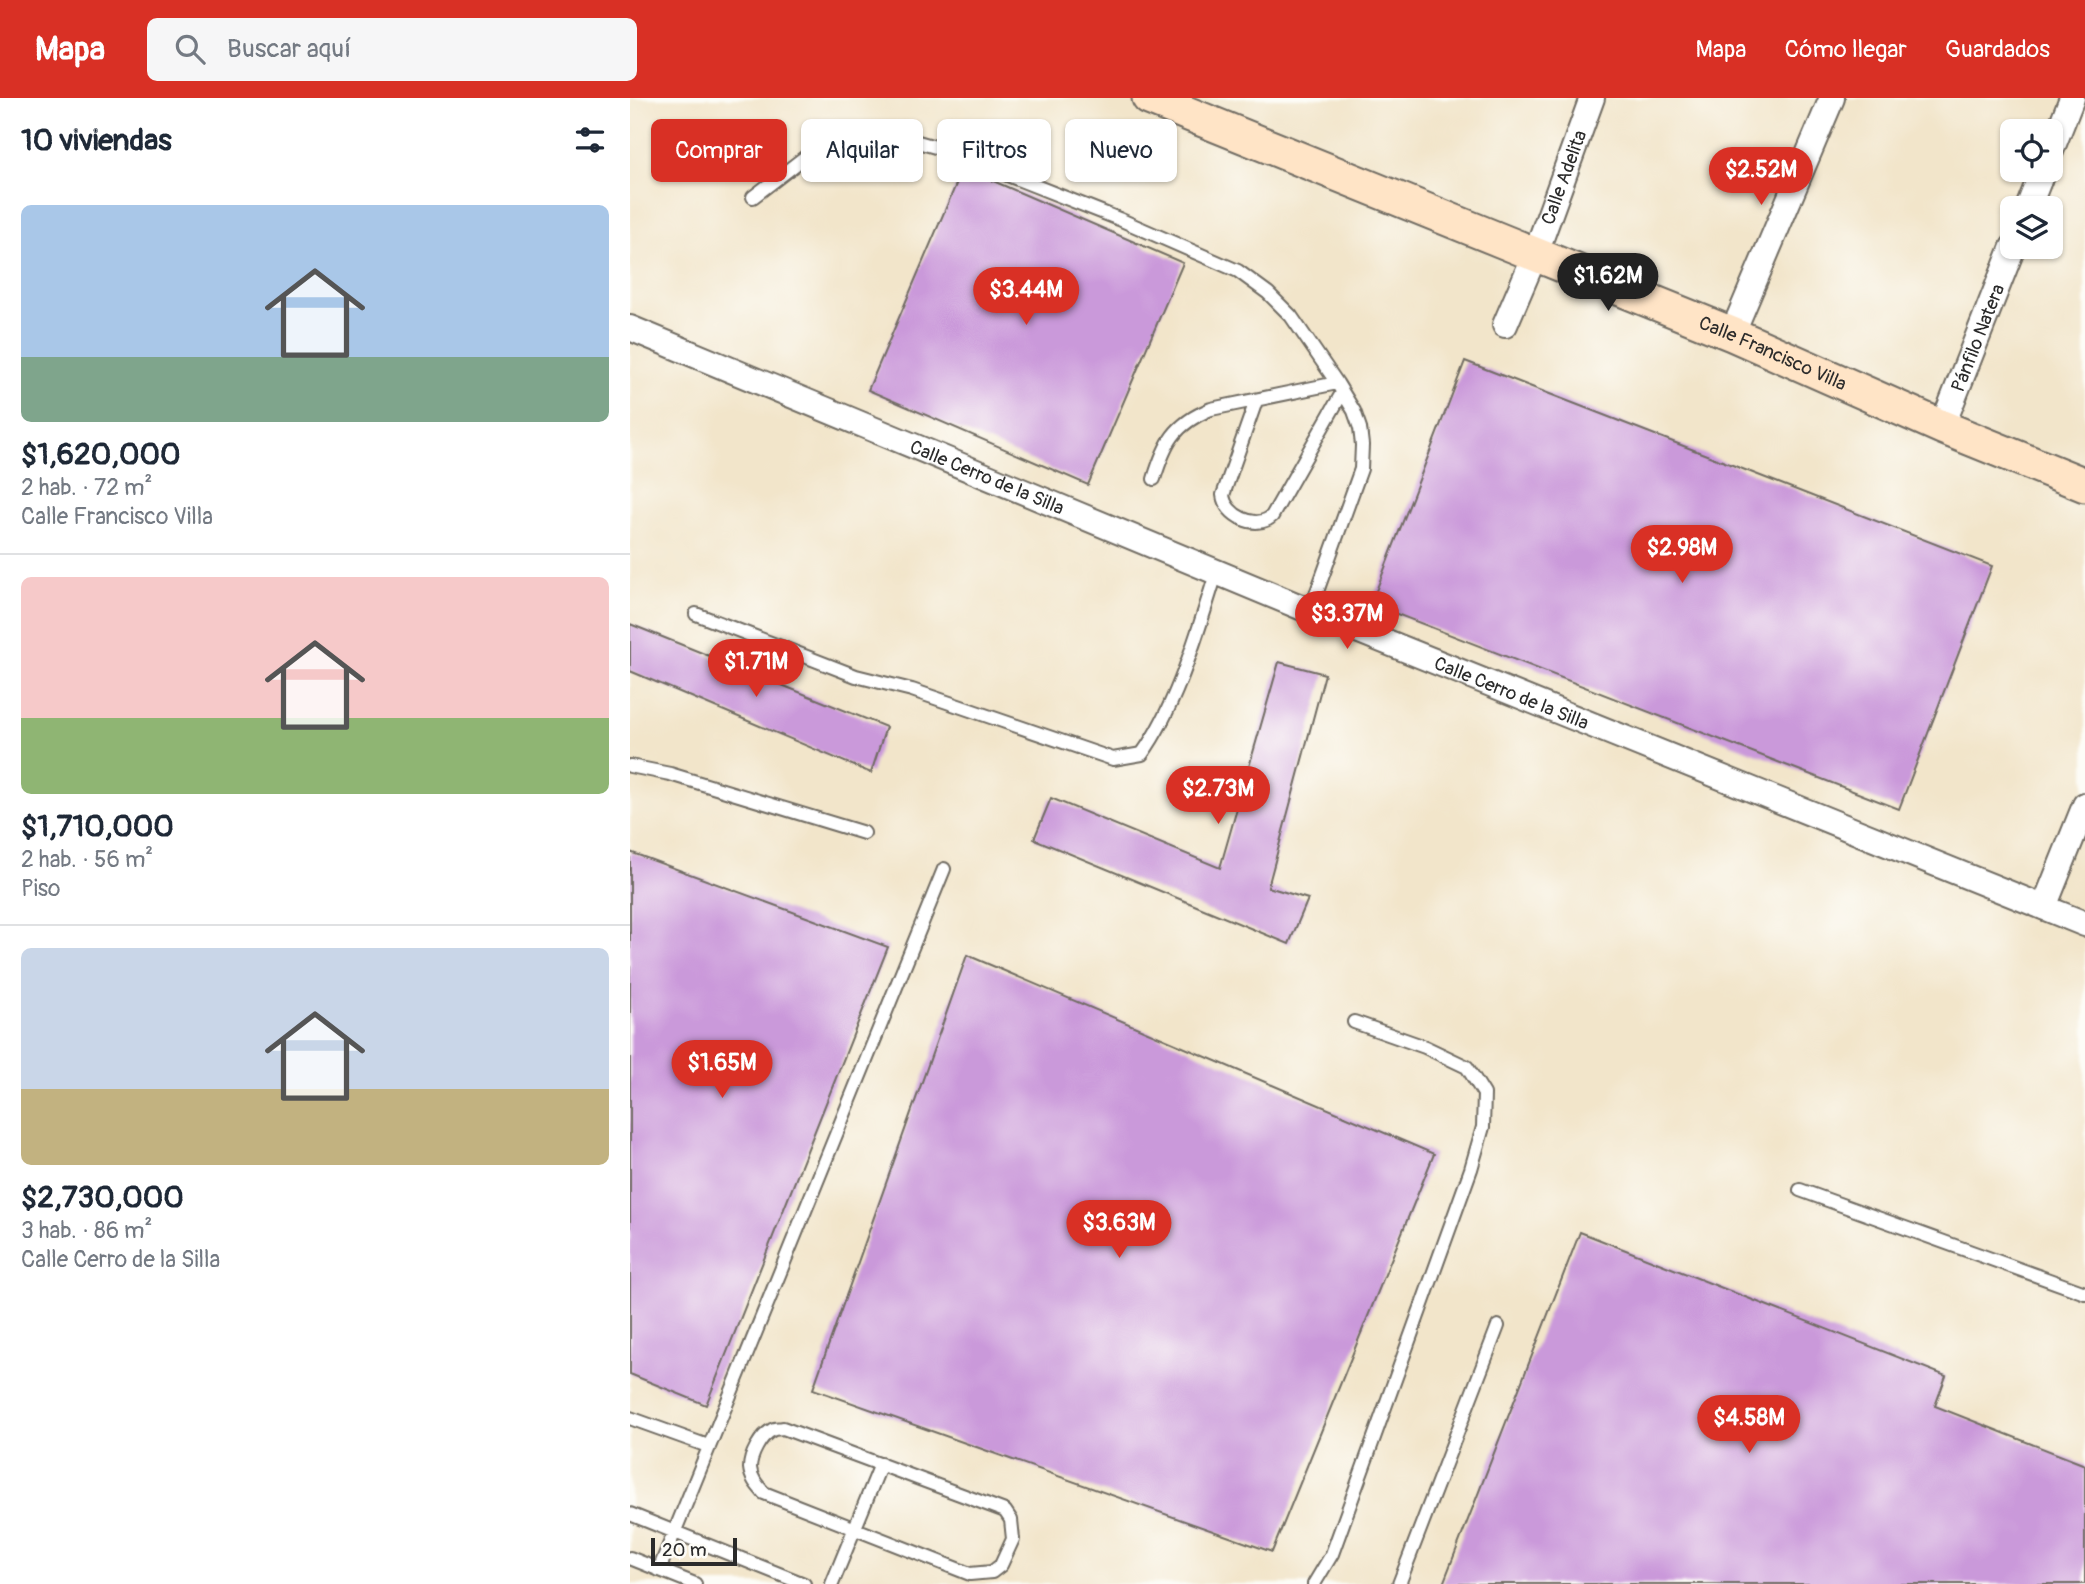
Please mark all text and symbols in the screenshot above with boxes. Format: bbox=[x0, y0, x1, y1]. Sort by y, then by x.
search box bbox=[147, 18, 637, 81]
text: Mapa bbox=[35, 29, 105, 70]
icon: search bbox=[171, 30, 209, 68]
text: Buscar aquí bbox=[227, 33, 351, 65]
text: Mapa bbox=[1696, 35, 1747, 64]
text: Cómo llegar bbox=[1785, 35, 1907, 64]
text: Guardados bbox=[1945, 35, 2050, 64]
chip: Comprar bbox=[651, 119, 787, 182]
chip: Alquilar bbox=[801, 119, 923, 182]
chip: Filtros bbox=[937, 119, 1051, 182]
chip: Nuevo bbox=[1065, 119, 1177, 182]
map controls bbox=[2000, 119, 2063, 259]
button: locate bbox=[2000, 119, 2063, 182]
icon: filters bbox=[571, 121, 609, 159]
text: 10 viviendas bbox=[21, 122, 172, 159]
street label: Calle Adelita bbox=[1536, 127, 1592, 228]
pin: $2.52M bbox=[1704, 148, 1818, 207]
text: $2.52M bbox=[1725, 155, 1797, 184]
button: layers bbox=[2000, 196, 2063, 259]
icon: home bbox=[252, 250, 378, 376]
pin: $1.62M bbox=[1551, 254, 1665, 313]
text: $1.62M bbox=[1573, 261, 1643, 290]
pin: $3.44M bbox=[969, 268, 1083, 327]
text: $3.44M bbox=[989, 275, 1063, 304]
street label: Pánfilo Natera bbox=[1946, 281, 2010, 395]
street label: Calle Francisco Villa bbox=[1695, 311, 1850, 396]
street label: Calle Cerro de la Silla bbox=[906, 435, 1068, 520]
text: $1,620,000 bbox=[21, 436, 180, 473]
text: 2 hab. · 72 m² bbox=[21, 473, 152, 502]
text: Calle Francisco Villa bbox=[21, 502, 213, 531]
pin: $2.98M bbox=[1625, 526, 1739, 585]
text: $2.98M bbox=[1647, 533, 1717, 562]
pin: $3.37M bbox=[1290, 592, 1404, 651]
text: $3.37M bbox=[1311, 599, 1383, 628]
icon: home bbox=[252, 622, 378, 748]
pin: $1.71M bbox=[699, 640, 813, 699]
text: $1.71M bbox=[724, 647, 788, 676]
street label: Calle Cerro de la Silla bbox=[1430, 651, 1592, 735]
pin: $2.73M bbox=[1161, 766, 1275, 826]
text: $2.73M bbox=[1182, 774, 1254, 803]
text: $1,710,000 bbox=[21, 808, 174, 845]
text: 2 hab. · 56 m² bbox=[21, 845, 153, 874]
text: Piso bbox=[21, 874, 60, 903]
icon: home bbox=[252, 993, 378, 1119]
pin: $1.65M bbox=[665, 1040, 779, 1100]
text: $1.65M bbox=[688, 1048, 756, 1077]
text: $2,730,000 bbox=[21, 1179, 184, 1216]
pin: $3.63M bbox=[1062, 1200, 1176, 1260]
text: $3.63M bbox=[1082, 1208, 1156, 1237]
text: 3 hab. · 86 m² bbox=[21, 1216, 152, 1245]
text: Calle Cerro de la Silla bbox=[21, 1245, 220, 1274]
pin: $4.58M bbox=[1692, 1396, 1806, 1455]
text: $4.58M bbox=[1713, 1403, 1785, 1432]
scale bar bbox=[651, 1535, 737, 1567]
text: 20 m bbox=[662, 1538, 707, 1562]

